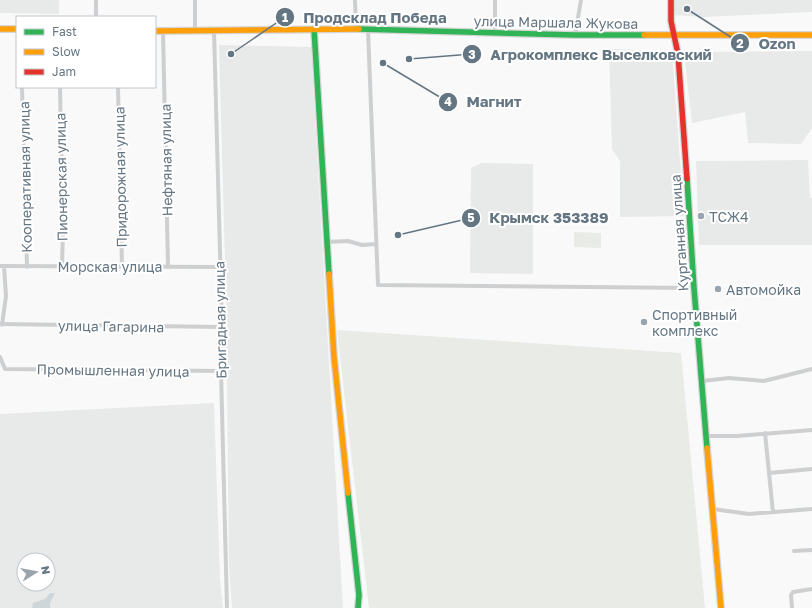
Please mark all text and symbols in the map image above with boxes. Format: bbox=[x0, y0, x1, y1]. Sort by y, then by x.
callout: Продсклад Победа bbox=[275, 4, 455, 31]
text: Продсклад Победа bbox=[303, 8, 447, 26]
text: 1 bbox=[282, 10, 288, 25]
street label: улица Маршала Жукова bbox=[474, 12, 638, 32]
legend bbox=[16, 16, 156, 88]
text: Fast bbox=[52, 24, 77, 39]
callout: Ozon bbox=[730, 30, 803, 57]
text: Ozon bbox=[758, 34, 796, 52]
text: 2 bbox=[736, 36, 744, 51]
callout: Агрокомплекс Выселковский bbox=[462, 41, 719, 68]
text: Slow bbox=[52, 44, 80, 59]
text: Агрокомплекс Выселковский bbox=[490, 45, 712, 63]
text: 3 bbox=[468, 47, 476, 62]
text: Jam bbox=[52, 64, 76, 79]
callout: Магнит bbox=[438, 88, 529, 115]
text: Магнит bbox=[466, 92, 522, 110]
text: 4 bbox=[444, 94, 452, 109]
street label: Кооперативная улица bbox=[15, 101, 35, 253]
street label: Нефтяная улица bbox=[157, 104, 175, 216]
street label: Придорожная улица bbox=[110, 106, 130, 248]
street label: Пионерская улица bbox=[51, 113, 71, 241]
street label: Курганная улица bbox=[666, 174, 692, 292]
callout: Крымск 353389 bbox=[461, 204, 616, 231]
text: Крымск 353389 bbox=[489, 208, 609, 226]
place label: ТСЖ4 bbox=[709, 208, 749, 225]
text: 5 bbox=[467, 210, 475, 225]
marker: ТСЖ4 bbox=[696, 211, 706, 221]
street label: Морская улица bbox=[58, 258, 163, 275]
street label: Бригадная улица bbox=[210, 261, 230, 379]
place label: Автомойка bbox=[726, 281, 801, 298]
marker: Автомойка bbox=[713, 284, 723, 294]
place label: Спортивный комплекс bbox=[652, 306, 737, 339]
street label: улица Гагарина bbox=[58, 317, 164, 335]
marker: Спортивный комплекс bbox=[639, 317, 649, 327]
street label: Промышленная улица bbox=[36, 360, 190, 380]
north arrow bbox=[16, 552, 56, 592]
text: N bbox=[39, 565, 53, 575]

